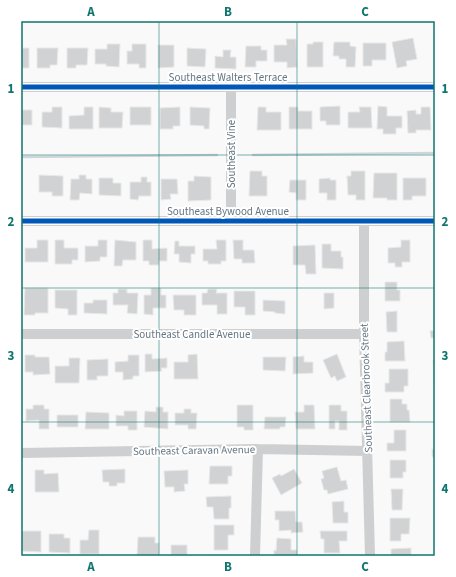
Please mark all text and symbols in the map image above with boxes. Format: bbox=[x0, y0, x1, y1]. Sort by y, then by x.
text: A bbox=[86, 3, 95, 21]
text: B bbox=[224, 3, 232, 21]
text: C bbox=[361, 3, 369, 21]
street label: Southeast Walters Terrace bbox=[169, 70, 288, 85]
text: 1 bbox=[8, 80, 15, 98]
text: 1 bbox=[442, 80, 449, 98]
street label: Southeast Vine bbox=[224, 119, 239, 188]
street label: Southeast Bywood Avenue bbox=[167, 204, 290, 219]
text: 2 bbox=[8, 213, 15, 231]
text: 2 bbox=[442, 213, 449, 231]
street label: Southeast Clearbrook Street bbox=[357, 323, 376, 453]
street label: Southeast Candle Avenue bbox=[134, 327, 251, 342]
text: 3 bbox=[8, 347, 15, 365]
text: 3 bbox=[442, 347, 449, 365]
street label: Southeast Caravan Avenue bbox=[133, 442, 256, 459]
text: 4 bbox=[8, 480, 15, 498]
text: 4 bbox=[442, 480, 449, 498]
text: A bbox=[86, 558, 95, 576]
text: B bbox=[224, 558, 232, 576]
text: C bbox=[361, 558, 369, 576]

